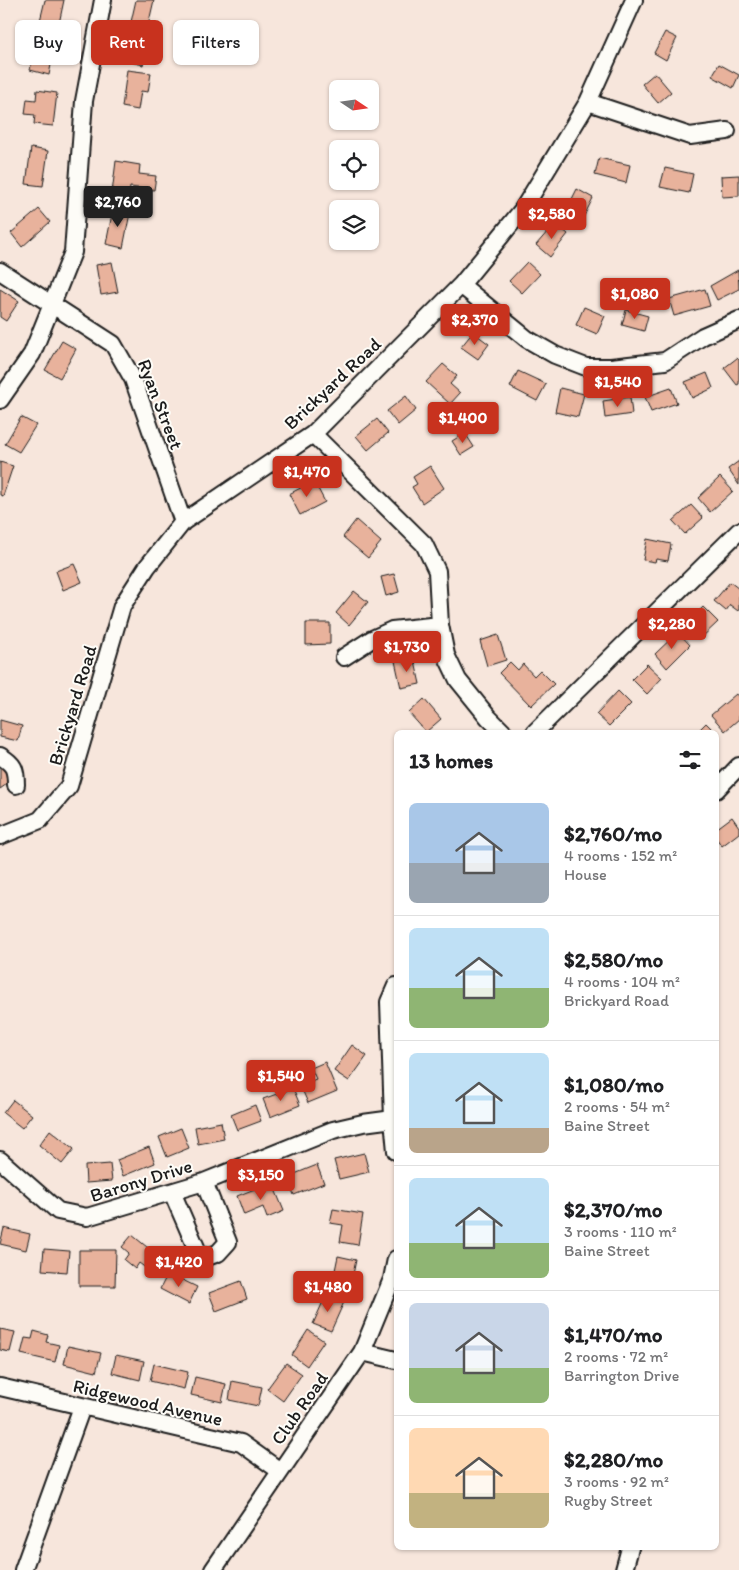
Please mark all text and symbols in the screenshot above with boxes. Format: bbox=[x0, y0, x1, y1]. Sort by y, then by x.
chip: Buy bbox=[15, 20, 81, 65]
chip: Rent bbox=[91, 20, 163, 65]
chip: Filters bbox=[173, 20, 259, 65]
north arrow bbox=[329, 80, 379, 130]
map controls bbox=[329, 80, 379, 250]
button: locate bbox=[329, 140, 379, 190]
pin: $2,760 bbox=[77, 186, 159, 228]
text: $2,760 bbox=[95, 192, 141, 211]
pin: $2,580 bbox=[511, 198, 593, 240]
button: layers bbox=[329, 200, 379, 250]
text: $2,580 bbox=[528, 204, 576, 223]
pin: $1,080 bbox=[594, 278, 676, 320]
text: $1,080 bbox=[611, 284, 659, 303]
pin: $2,370 bbox=[434, 304, 516, 346]
text: $2,370 bbox=[452, 310, 498, 329]
street label: Brickyard Road bbox=[279, 332, 386, 434]
street label: Ryan Street bbox=[133, 356, 188, 453]
pin: $1,540 bbox=[577, 366, 659, 408]
text: $1,540 bbox=[594, 372, 642, 391]
pin: $1,400 bbox=[422, 402, 504, 444]
text: $1,400 bbox=[439, 408, 487, 427]
pin: $1,470 bbox=[266, 456, 348, 498]
text: $1,470 bbox=[284, 462, 330, 481]
pin: $2,280 bbox=[631, 608, 713, 650]
text: $2,280 bbox=[648, 614, 696, 633]
pin: $1,730 bbox=[366, 630, 448, 673]
text: $1,730 bbox=[384, 637, 430, 656]
street label: Brickyard Road bbox=[43, 642, 102, 768]
icon: filters bbox=[676, 746, 704, 774]
text: 13 homes bbox=[409, 748, 493, 773]
text: $2,760/mo bbox=[564, 821, 662, 846]
icon: home bbox=[449, 823, 509, 883]
text: 4 rooms · 152 m² bbox=[564, 846, 677, 865]
text: House bbox=[564, 865, 607, 884]
text: $2,580/mo bbox=[564, 947, 663, 972]
icon: home bbox=[449, 948, 509, 1008]
text: 4 rooms · 104 m² bbox=[564, 972, 680, 991]
text: Brickyard Road bbox=[564, 991, 669, 1010]
pin: $1,540 bbox=[240, 1060, 322, 1102]
text: $1,540 bbox=[257, 1066, 305, 1085]
text: $1,080/mo bbox=[564, 1072, 664, 1097]
icon: home bbox=[449, 1073, 509, 1133]
text: 2 rooms · 54 m² bbox=[564, 1097, 670, 1116]
text: Baine Street bbox=[564, 1116, 650, 1135]
street label: Barony Drive bbox=[87, 1154, 195, 1207]
pin: $3,150 bbox=[220, 1158, 302, 1201]
text: $3,150 bbox=[238, 1165, 284, 1184]
text: $2,370/mo bbox=[564, 1197, 663, 1222]
icon: home bbox=[449, 1198, 509, 1258]
text: 3 rooms · 110 m² bbox=[564, 1222, 677, 1241]
text: Baine Street bbox=[564, 1241, 650, 1260]
pin: $1,420 bbox=[138, 1246, 220, 1288]
text: $1,420 bbox=[155, 1252, 203, 1271]
pin: $1,480 bbox=[287, 1270, 369, 1313]
text: $1,480 bbox=[304, 1277, 352, 1296]
text: $1,470/mo bbox=[564, 1322, 663, 1347]
icon: home bbox=[449, 1323, 509, 1383]
text: 2 rooms · 72 m² bbox=[564, 1347, 668, 1366]
text: Barrington Drive bbox=[564, 1366, 679, 1385]
street label: Club Road bbox=[266, 1367, 333, 1449]
street label: Ridgewood Avenue bbox=[71, 1374, 225, 1431]
text: $2,280/mo bbox=[564, 1447, 663, 1472]
icon: home bbox=[449, 1448, 509, 1508]
text: 3 rooms · 92 m² bbox=[564, 1472, 669, 1491]
text: Rugby Street bbox=[564, 1491, 653, 1510]

